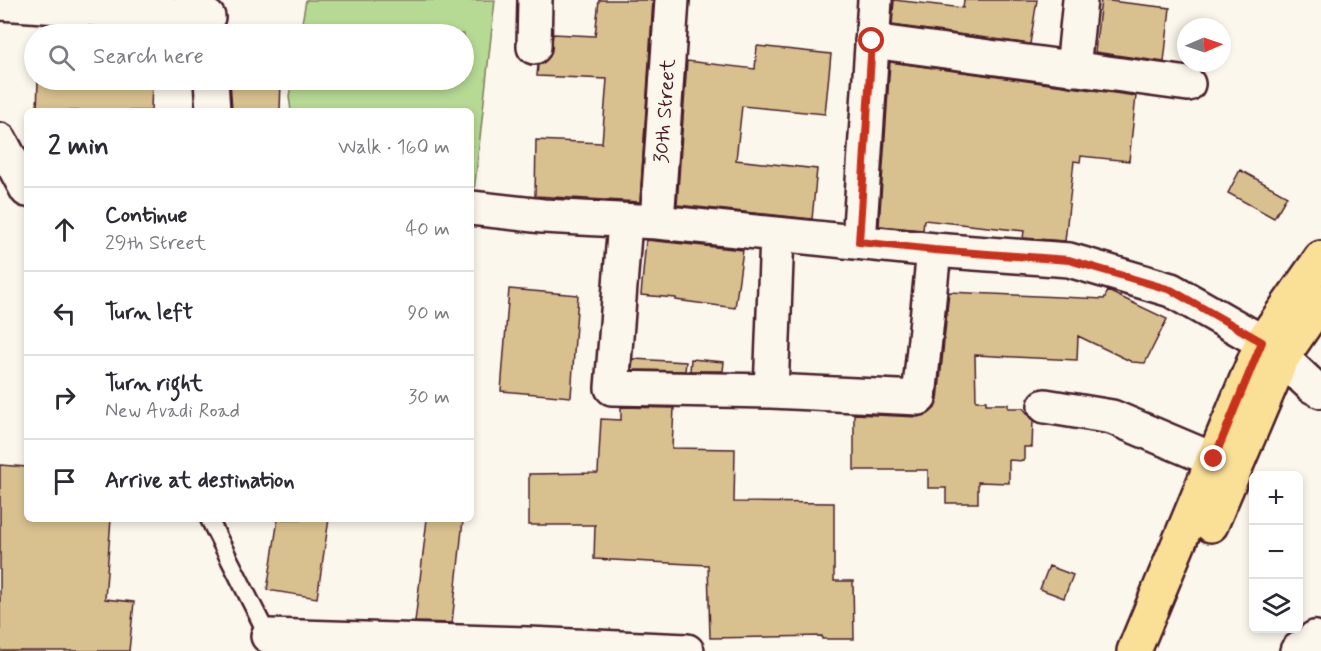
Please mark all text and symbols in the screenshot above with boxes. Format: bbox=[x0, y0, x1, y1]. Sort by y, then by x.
north arrow bbox=[1177, 18, 1231, 72]
search box bbox=[24, 24, 474, 90]
route start bbox=[858, 27, 884, 53]
icon: search bbox=[45, 41, 78, 74]
text: Search here bbox=[93, 43, 204, 71]
street label: 30th Street bbox=[647, 57, 683, 164]
text: 2 min bbox=[48, 130, 109, 164]
text: Walk · 160 m bbox=[338, 134, 450, 161]
text: Continue bbox=[105, 202, 187, 230]
icon: ahead bbox=[48, 213, 81, 246]
text: 40 m bbox=[406, 216, 450, 243]
text: 29th Street bbox=[105, 230, 206, 257]
icon: left bbox=[48, 297, 81, 330]
text: Turn left bbox=[105, 299, 193, 327]
text: 90 m bbox=[407, 300, 450, 327]
text: Turn right bbox=[105, 370, 203, 398]
icon: right bbox=[48, 381, 81, 414]
text: 30 m bbox=[408, 384, 450, 411]
text: New Avadi Road bbox=[105, 398, 240, 425]
route end bbox=[1200, 445, 1226, 471]
icon: arrive bbox=[48, 465, 81, 498]
text: Arrive at destination bbox=[105, 467, 295, 495]
map controls bbox=[1249, 471, 1303, 633]
button: + bbox=[1249, 471, 1303, 525]
button: − bbox=[1249, 525, 1303, 579]
button: layers bbox=[1249, 579, 1303, 633]

